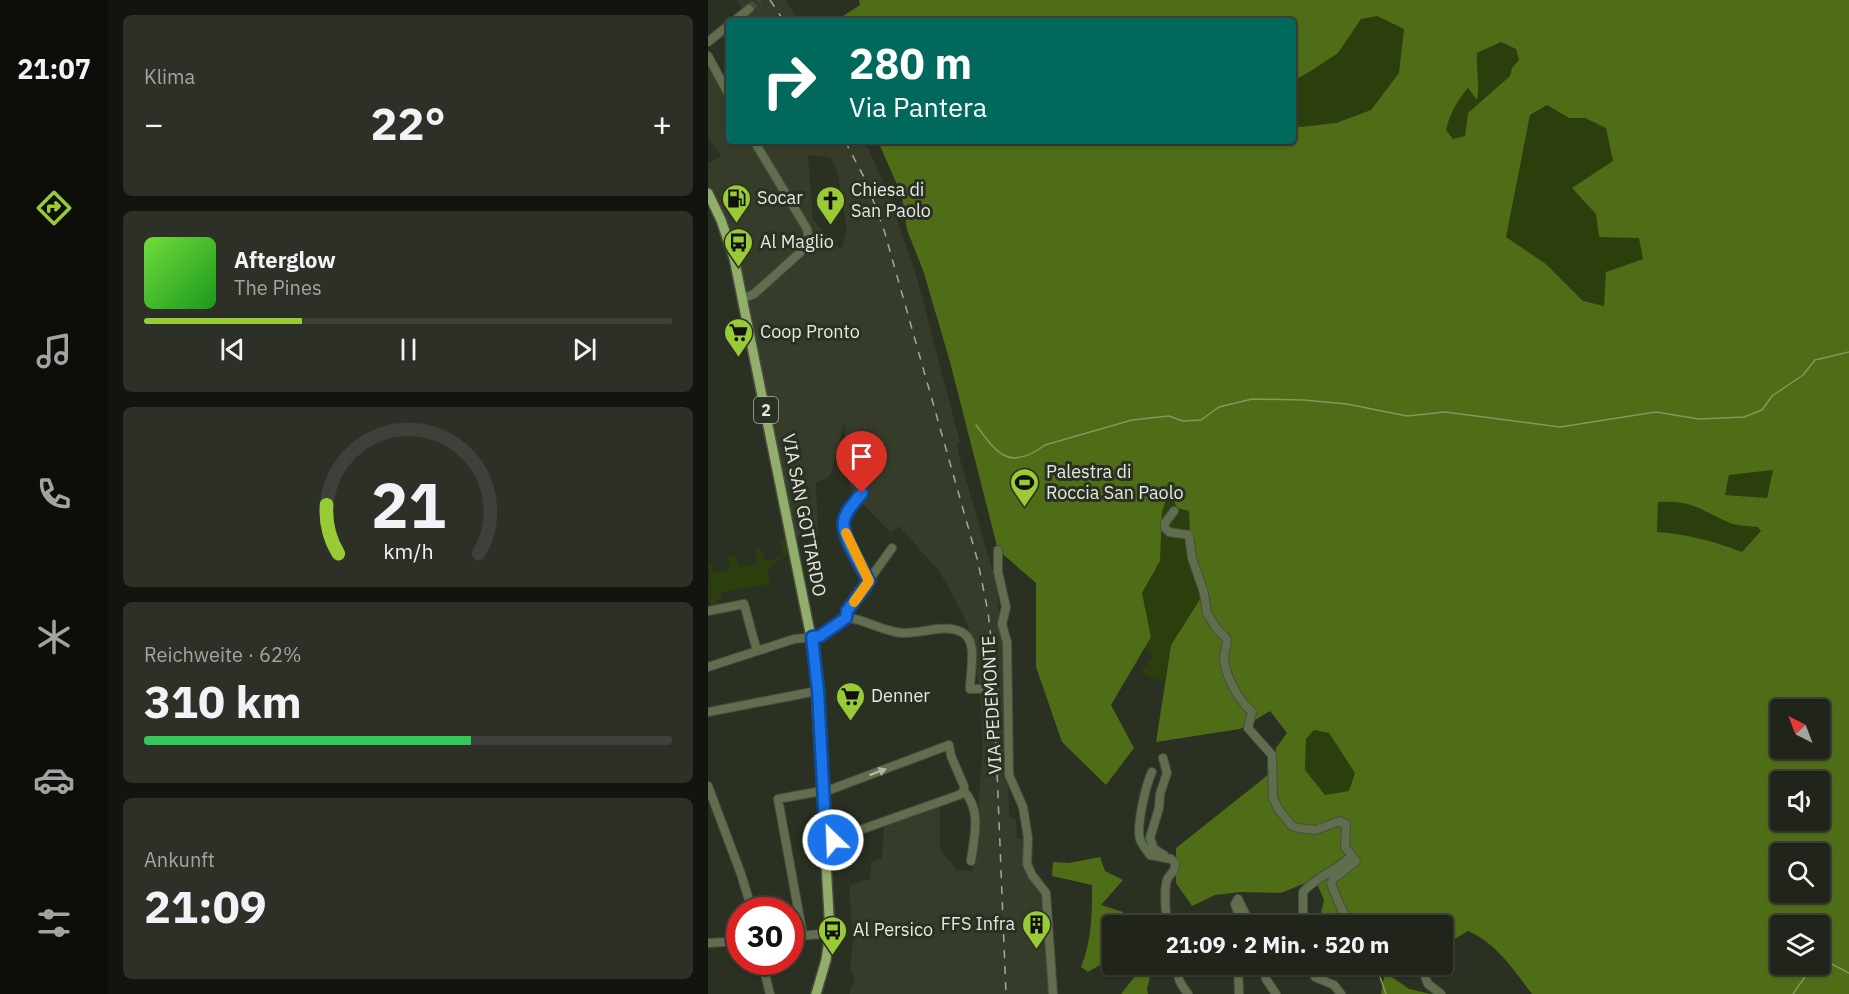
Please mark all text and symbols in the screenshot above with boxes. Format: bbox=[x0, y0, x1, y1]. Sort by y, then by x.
text: 280 m bbox=[849, 36, 972, 91]
icon: right bbox=[750, 42, 828, 120]
text: 21:07 bbox=[17, 51, 91, 86]
text: Klima bbox=[144, 63, 195, 90]
text: Via Pantera bbox=[849, 89, 987, 124]
text: 22° bbox=[370, 94, 446, 152]
text: − bbox=[144, 102, 164, 145]
text: + bbox=[652, 102, 672, 145]
place label: Chiesa di San Paolo bbox=[851, 178, 931, 222]
fuel station icon: Socar bbox=[720, 182, 752, 224]
church icon: Chiesa di San Paolo bbox=[814, 184, 846, 226]
place label: Socar bbox=[757, 186, 803, 209]
icon: directions bbox=[33, 187, 75, 229]
bus stop icon: Al Maglio bbox=[723, 226, 755, 268]
place label: Al Maglio bbox=[760, 230, 834, 253]
text: Afterglow bbox=[234, 245, 336, 274]
text: The Pines bbox=[234, 274, 322, 301]
supermarket icon: Coop Pronto bbox=[723, 316, 755, 358]
place label: Coop Pronto bbox=[760, 320, 860, 343]
icon: music bbox=[33, 330, 75, 372]
icon: previous bbox=[216, 333, 249, 366]
icon: pause bbox=[392, 333, 425, 366]
icon: next bbox=[568, 333, 601, 366]
road number: 2 bbox=[754, 397, 778, 423]
street label: VIA SAN GOTTARDO bbox=[777, 431, 832, 598]
pin bbox=[836, 431, 887, 493]
icon: arrive bbox=[845, 440, 878, 473]
place label: Palestra di Roccia San Paolo bbox=[1046, 460, 1184, 504]
text: 21 bbox=[371, 464, 445, 545]
sports icon: Palestra di Roccia San Paolo bbox=[1009, 466, 1041, 508]
icon: phone bbox=[33, 473, 75, 515]
text: km/h bbox=[383, 537, 433, 565]
icon: climate bbox=[33, 616, 75, 658]
street label: VIA PEDEMONTE bbox=[976, 635, 1007, 775]
text: Reichweite · 62% bbox=[144, 641, 301, 668]
text: 310 km bbox=[144, 672, 302, 730]
supermarket icon: Denner bbox=[834, 680, 866, 722]
place label: Denner bbox=[871, 684, 930, 707]
north arrow bbox=[1770, 699, 1830, 759]
map controls bbox=[1770, 699, 1830, 975]
icon: car bbox=[33, 759, 75, 801]
one-way arrow bbox=[869, 766, 887, 776]
button: sound bbox=[1770, 771, 1830, 831]
position arrow bbox=[801, 808, 865, 872]
button: search bbox=[1770, 843, 1830, 903]
text: Ankunft bbox=[144, 846, 215, 873]
text: 21:09 bbox=[144, 877, 267, 935]
speed limit sign: 30 bbox=[726, 897, 804, 975]
icon: filters bbox=[33, 902, 75, 944]
building icon: FFS Infra bbox=[1020, 908, 1052, 950]
place label: FFS Infra bbox=[941, 912, 1015, 935]
bus stop icon: Al Persico bbox=[816, 914, 848, 956]
button: layers bbox=[1770, 915, 1830, 975]
place label: Al Persico bbox=[853, 918, 933, 941]
text: 21:09 · 2 Min. · 520 m bbox=[1166, 930, 1389, 959]

